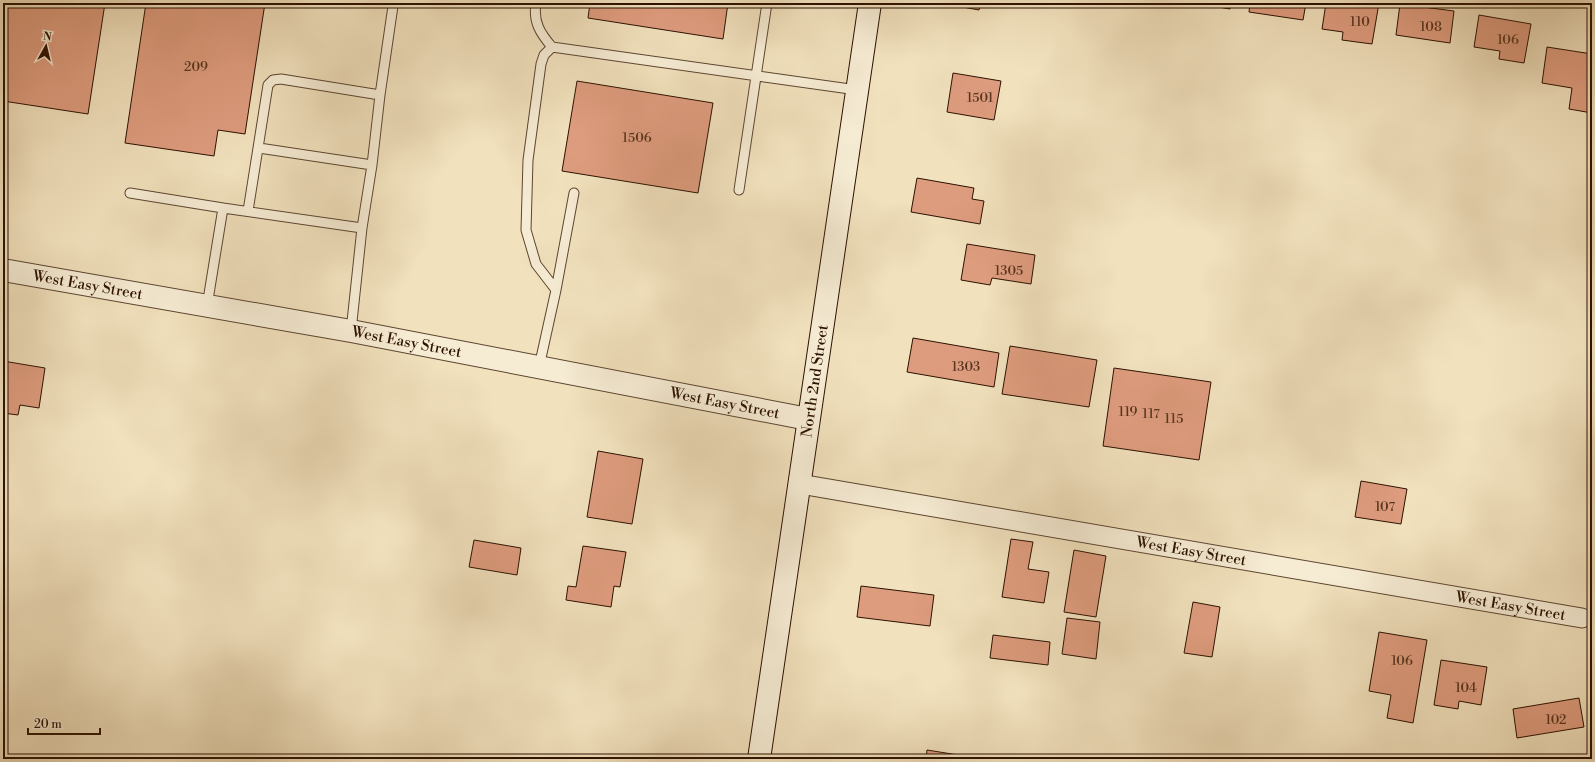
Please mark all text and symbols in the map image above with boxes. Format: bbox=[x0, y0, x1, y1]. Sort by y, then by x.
house number: 110 bbox=[1350, 14, 1370, 30]
house number: 108 bbox=[1420, 19, 1442, 35]
north arrow bbox=[26, 26, 66, 66]
text: N bbox=[42, 30, 53, 45]
house number: 106 bbox=[1497, 32, 1519, 48]
house number: 209 bbox=[184, 59, 208, 75]
house number: 1501 bbox=[967, 90, 994, 106]
house number: 1506 bbox=[622, 130, 652, 146]
house number: 1305 bbox=[995, 263, 1023, 279]
street label: West Easy Street bbox=[30, 266, 145, 304]
street label: West Easy Street bbox=[349, 322, 464, 362]
street label: North 2nd Street bbox=[797, 323, 833, 439]
house number: 1303 bbox=[952, 359, 980, 375]
street label: West Easy Street bbox=[667, 383, 782, 423]
house number: 119 bbox=[1118, 404, 1138, 420]
house number: 117 bbox=[1142, 406, 1160, 422]
house number: 115 bbox=[1165, 411, 1183, 427]
house number: 107 bbox=[1375, 499, 1396, 515]
street label: West Easy Street bbox=[1134, 533, 1248, 570]
street label: West Easy Street bbox=[1453, 587, 1568, 625]
house number: 106 bbox=[1391, 653, 1413, 669]
house number: 104 bbox=[1455, 680, 1477, 696]
scale bar bbox=[28, 710, 100, 736]
house number: 102 bbox=[1545, 712, 1567, 728]
text: 20 m bbox=[34, 717, 62, 732]

